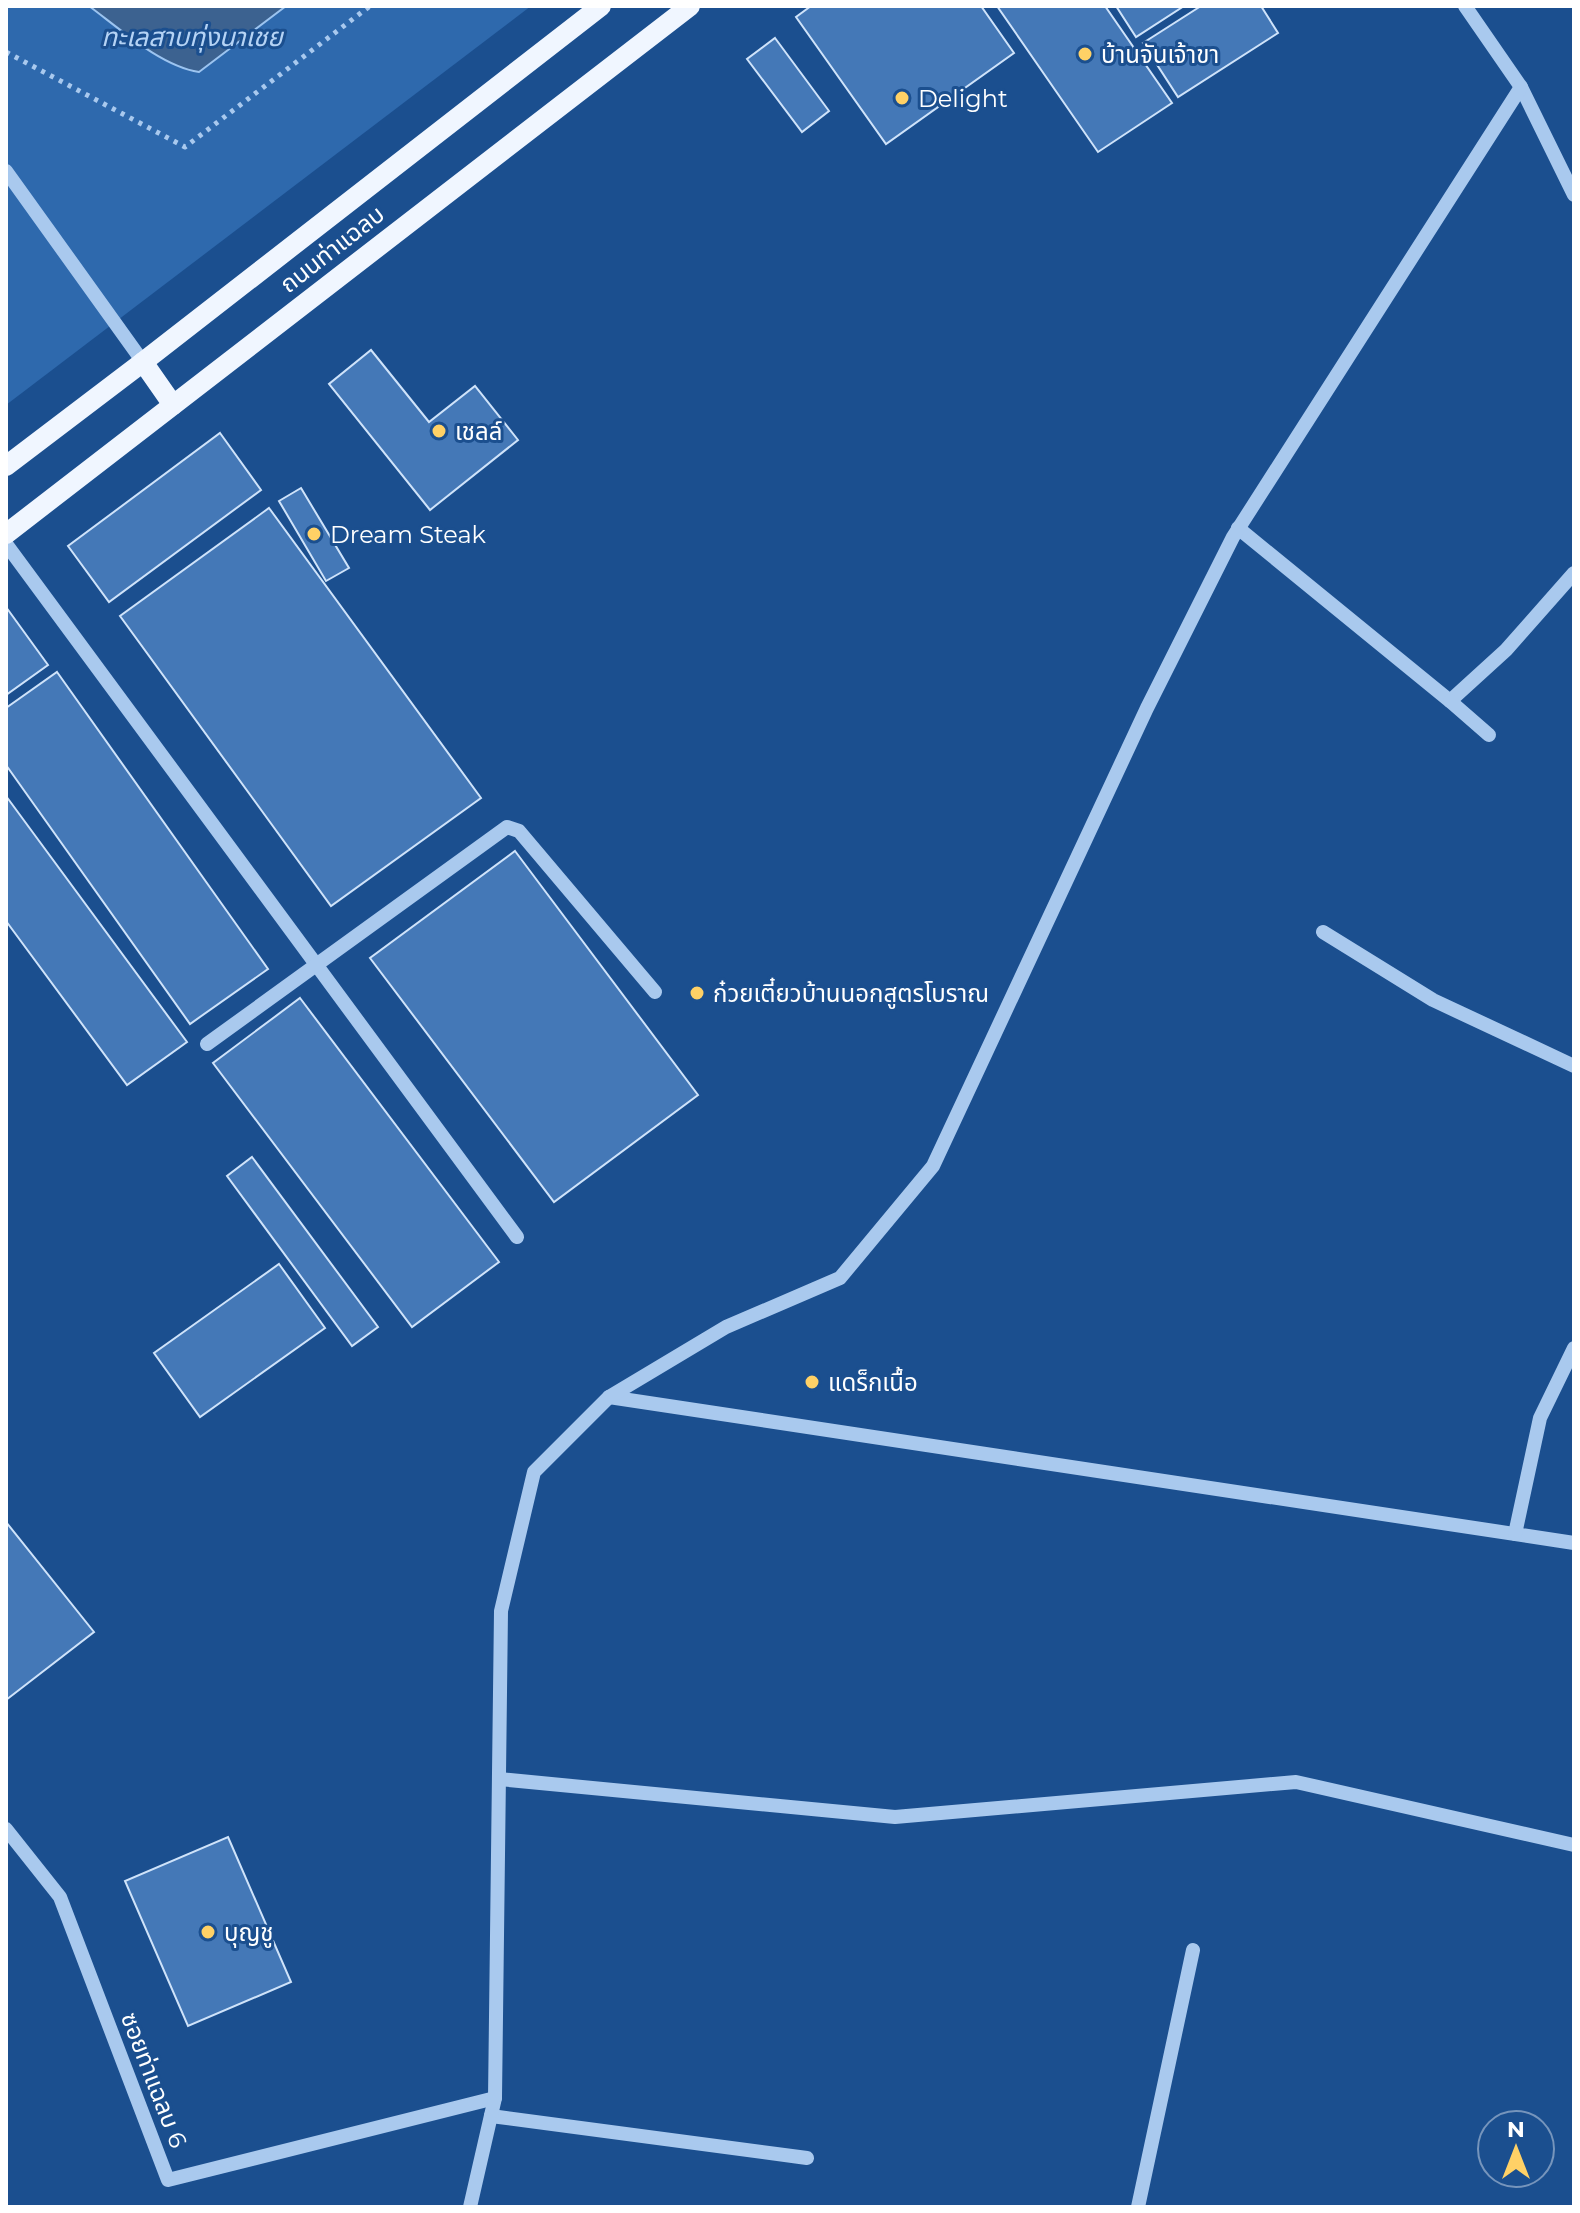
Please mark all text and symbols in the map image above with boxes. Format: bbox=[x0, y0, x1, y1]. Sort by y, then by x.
water label: ทะเลสาบทุ่งนาเชย bbox=[101, 21, 284, 53]
place label: บ้านจันเจ้าขา bbox=[1101, 40, 1219, 69]
marker: บ้านจันเจ้าขา bbox=[1076, 45, 1094, 63]
place label: Delight bbox=[918, 84, 1008, 113]
marker: Delight bbox=[893, 89, 911, 107]
street label: ถนนท่าแฉลบ bbox=[274, 199, 390, 299]
place label: เชลล์ bbox=[455, 417, 502, 446]
marker: เชลล์ bbox=[430, 422, 448, 440]
place label: Dream Steak bbox=[330, 520, 487, 549]
marker: Dream Steak bbox=[305, 525, 323, 543]
place label: ก๋วยเตี๋ยวบ้านนอกสูตรโบราณ bbox=[713, 977, 989, 1009]
marker: ก๋วยเตี๋ยวบ้านนอกสูตรโบราณ bbox=[688, 984, 706, 1002]
place label: แดร็กเนื้อ bbox=[828, 1366, 918, 1397]
marker: แดร็กเนื้อ bbox=[803, 1373, 821, 1391]
place label: บุญชู bbox=[224, 1918, 274, 1948]
marker: บุญชู bbox=[199, 1923, 217, 1941]
street label: ซอยท่าแฉลบ 6 bbox=[115, 2008, 193, 2152]
north arrow bbox=[1476, 2109, 1556, 2189]
text: N bbox=[1507, 2116, 1525, 2143]

